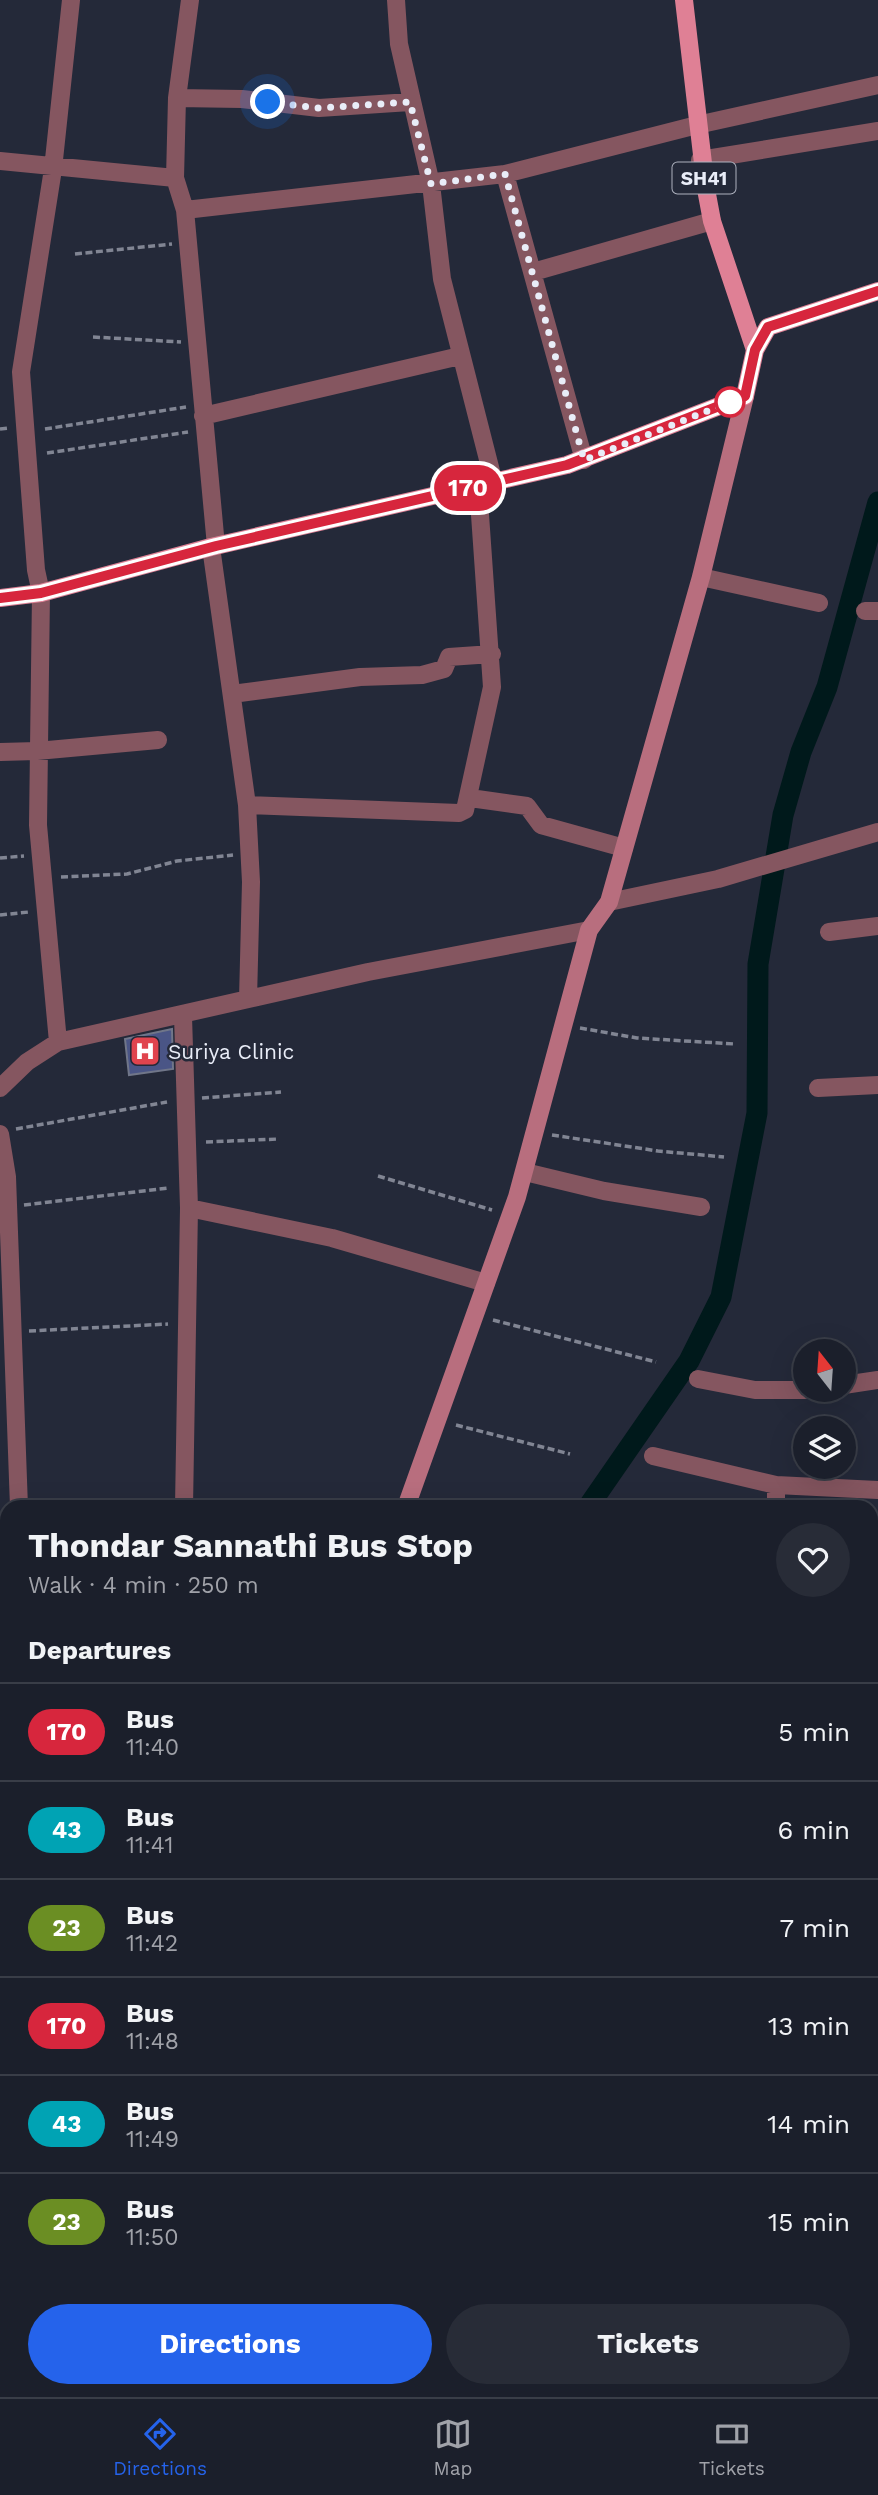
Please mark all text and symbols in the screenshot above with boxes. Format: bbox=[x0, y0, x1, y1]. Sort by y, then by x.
your location bbox=[250, 84, 285, 119]
road number: SH41 bbox=[672, 162, 736, 194]
unlabelled marker bbox=[715, 387, 745, 417]
line badge: 170 bbox=[428, 465, 508, 511]
text: 170 bbox=[448, 474, 488, 502]
hospital icon: Suriya Clinic bbox=[128, 1034, 162, 1068]
place label: Suriya Clinic bbox=[168, 1039, 294, 1064]
north arrow bbox=[793, 1339, 856, 1402]
map controls bbox=[793, 1339, 856, 1479]
button: layers bbox=[793, 1416, 856, 1479]
button: heart bbox=[776, 1523, 850, 1597]
text: Thondar Sannathi Bus Stop bbox=[28, 1526, 473, 1565]
text: Walk · 4 min · 250 m bbox=[28, 1572, 259, 1599]
text: Departures bbox=[28, 1635, 171, 1665]
text: Bus bbox=[126, 1704, 174, 1734]
text: 5 min bbox=[778, 1717, 850, 1747]
text: 170 bbox=[47, 1718, 86, 1746]
text: 11:40 bbox=[126, 1734, 179, 1761]
text: Bus bbox=[126, 1802, 174, 1832]
text: 6 min bbox=[778, 1815, 850, 1845]
text: 43 bbox=[52, 1816, 81, 1844]
text: 11:41 bbox=[126, 1832, 173, 1859]
text: Bus bbox=[126, 1900, 174, 1930]
text: 7 min bbox=[780, 1913, 850, 1943]
text: 23 bbox=[52, 1914, 81, 1942]
text: 11:42 bbox=[126, 1930, 178, 1957]
text: Bus bbox=[126, 1998, 174, 2028]
text: 13 min bbox=[768, 2011, 850, 2041]
text: 170 bbox=[47, 2012, 86, 2040]
text: 11:48 bbox=[126, 2028, 179, 2055]
text: Bus bbox=[126, 2096, 174, 2126]
text: 14 min bbox=[767, 2109, 850, 2139]
text: 43 bbox=[52, 2110, 81, 2138]
text: 11:49 bbox=[126, 2126, 179, 2153]
text: Bus bbox=[126, 2194, 174, 2224]
text: 15 min bbox=[768, 2207, 850, 2237]
text: 23 bbox=[52, 2208, 81, 2236]
text: 11:50 bbox=[126, 2224, 178, 2251]
button: Directions bbox=[28, 2304, 432, 2384]
button: Tickets bbox=[446, 2304, 850, 2384]
tab: Directions bbox=[113, 2415, 207, 2480]
tab: Map bbox=[434, 2415, 472, 2480]
tab: Tickets bbox=[699, 2415, 765, 2480]

